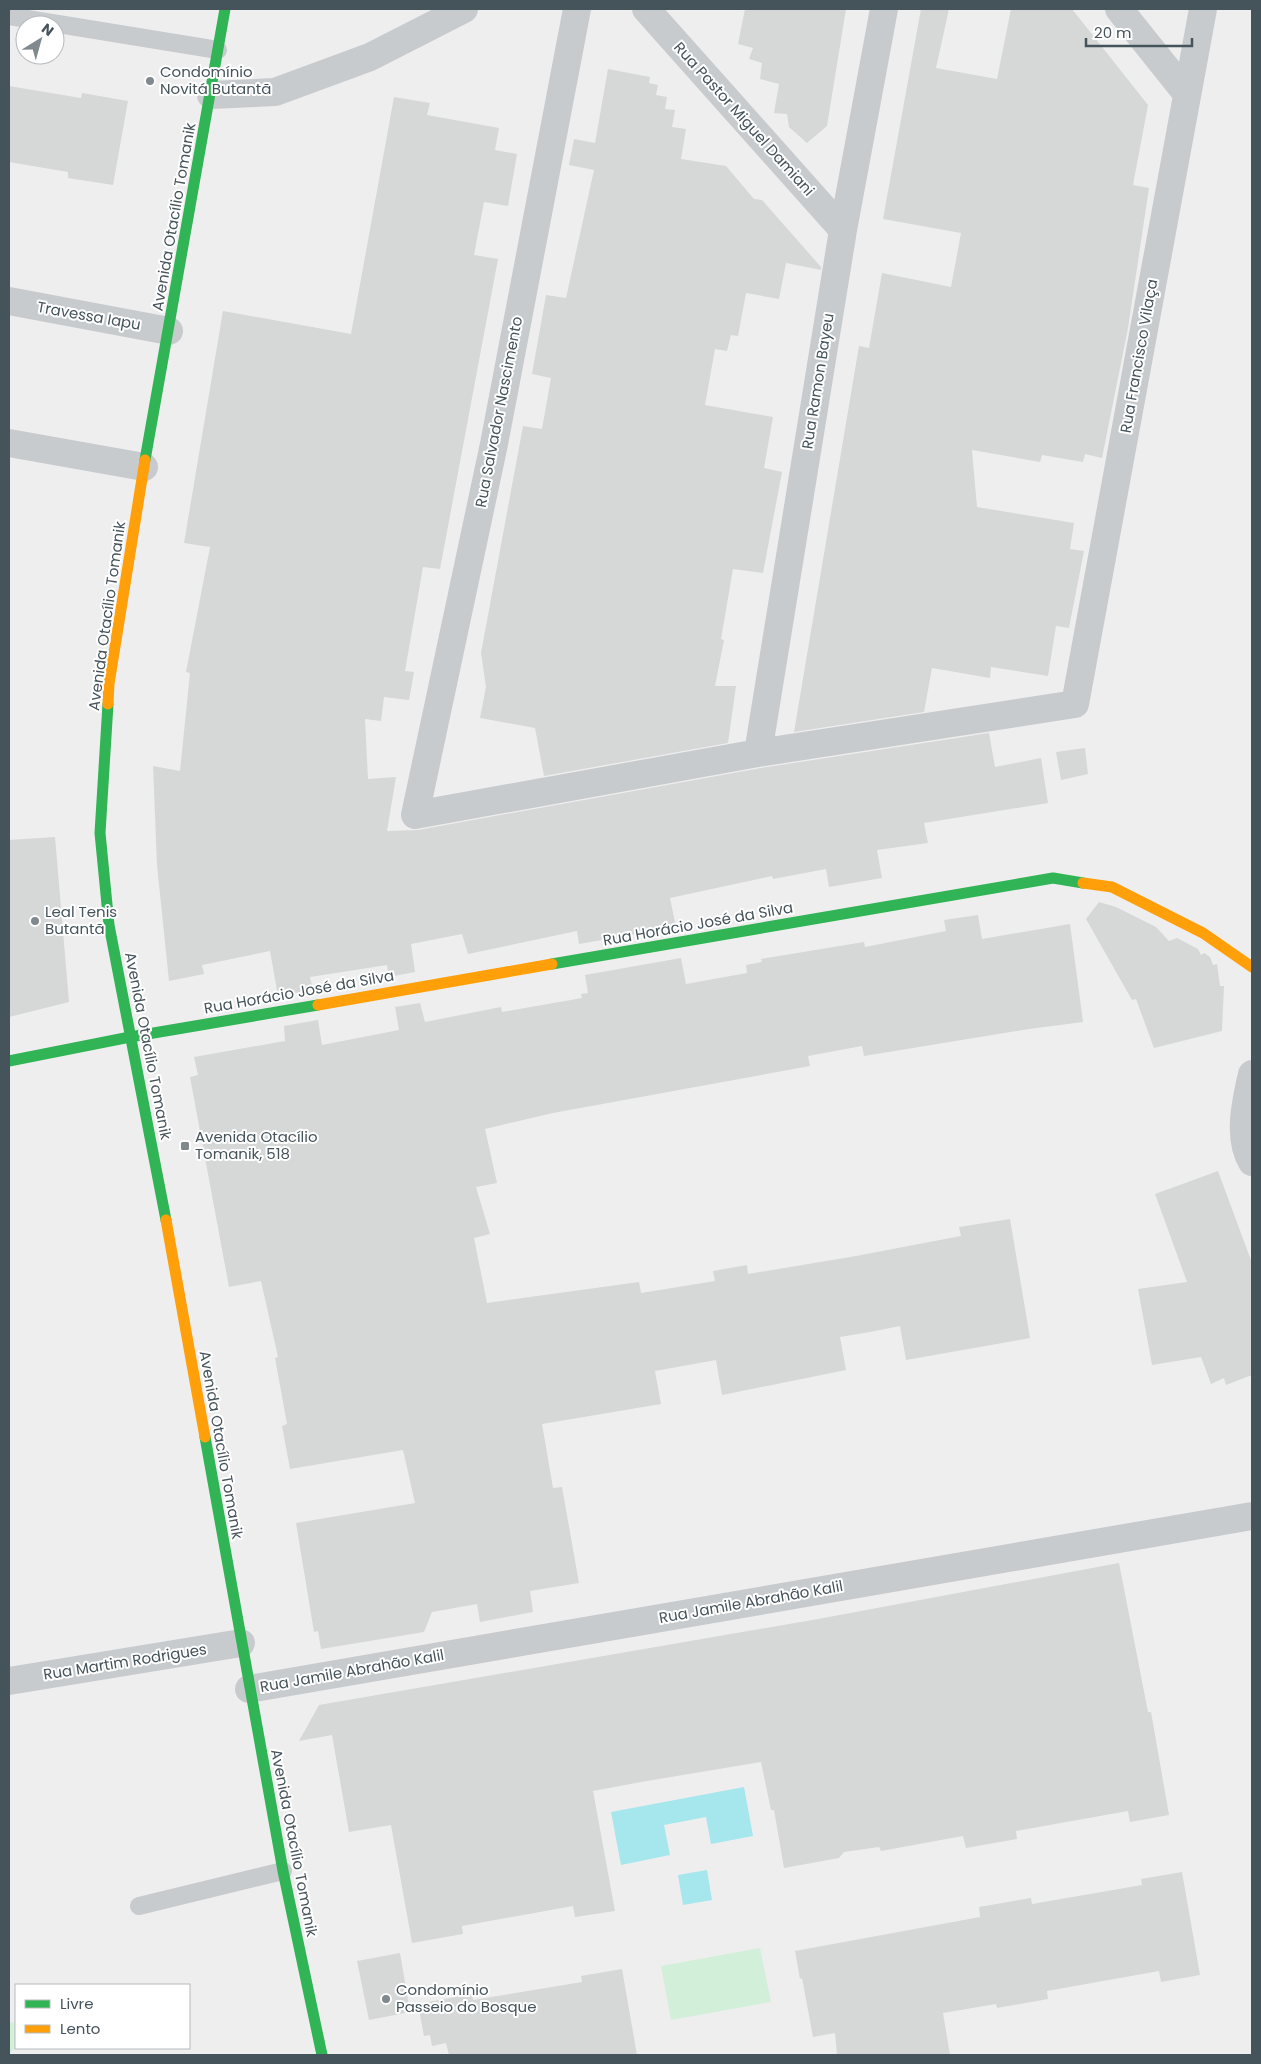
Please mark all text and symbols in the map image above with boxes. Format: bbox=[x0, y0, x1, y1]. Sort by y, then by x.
north arrow bbox=[15, 15, 65, 65]
scale bar bbox=[1086, 15, 1192, 47]
text: N bbox=[38, 18, 58, 41]
text: 20 m bbox=[1094, 22, 1132, 43]
street label: Rua Pastor Miguel Damiani bbox=[669, 37, 819, 200]
place label: Condomínio Novitá Butantã bbox=[160, 61, 271, 99]
marker: Condomínio Novitá Butantã bbox=[144, 75, 156, 87]
street label: Avenida Otacílio Tomanik bbox=[147, 121, 200, 313]
street label: Rua Francisco Vilaça bbox=[1115, 277, 1162, 435]
street label: Travessa Iapu bbox=[36, 296, 143, 335]
street label: Rua Ramon Bayeu bbox=[796, 311, 839, 450]
street label: Rua Salvador Nascimento bbox=[470, 315, 527, 509]
street label: Avenida Otacílio Tomanik bbox=[83, 520, 130, 712]
street label: Rua Horácio José da Silva bbox=[601, 896, 795, 951]
place label: Leal Tenis Butantã bbox=[45, 901, 117, 939]
marker: Leal Tenis Butantã bbox=[29, 915, 41, 927]
street label: Avenida Otacílio Tomanik bbox=[120, 950, 177, 1142]
street label: Rua Horácio José da Silva bbox=[202, 964, 396, 1019]
place label: Avenida Otacílio Tomanik, 518 bbox=[195, 1126, 318, 1164]
marker: Avenida Otacílio Tomanik, 518 bbox=[179, 1140, 191, 1152]
street label: Avenida Otacílio Tomanik bbox=[195, 1349, 248, 1541]
street label: Rua Jamile Abrahão Kalil bbox=[657, 1575, 845, 1628]
street label: Rua Martim Rodrigues bbox=[42, 1638, 208, 1685]
street label: Rua Jamile Abrahão Kalil bbox=[258, 1644, 446, 1697]
street label: Avenida Otacílio Tomanik bbox=[266, 1747, 323, 1939]
place label: Condomínio Passeio do Bosque bbox=[396, 1979, 537, 2017]
legend bbox=[15, 1984, 190, 2049]
text: Livre bbox=[60, 1993, 93, 2014]
marker: Condomínio Passeio do Bosque bbox=[380, 1993, 392, 2005]
text: Lento bbox=[60, 2018, 100, 2039]

